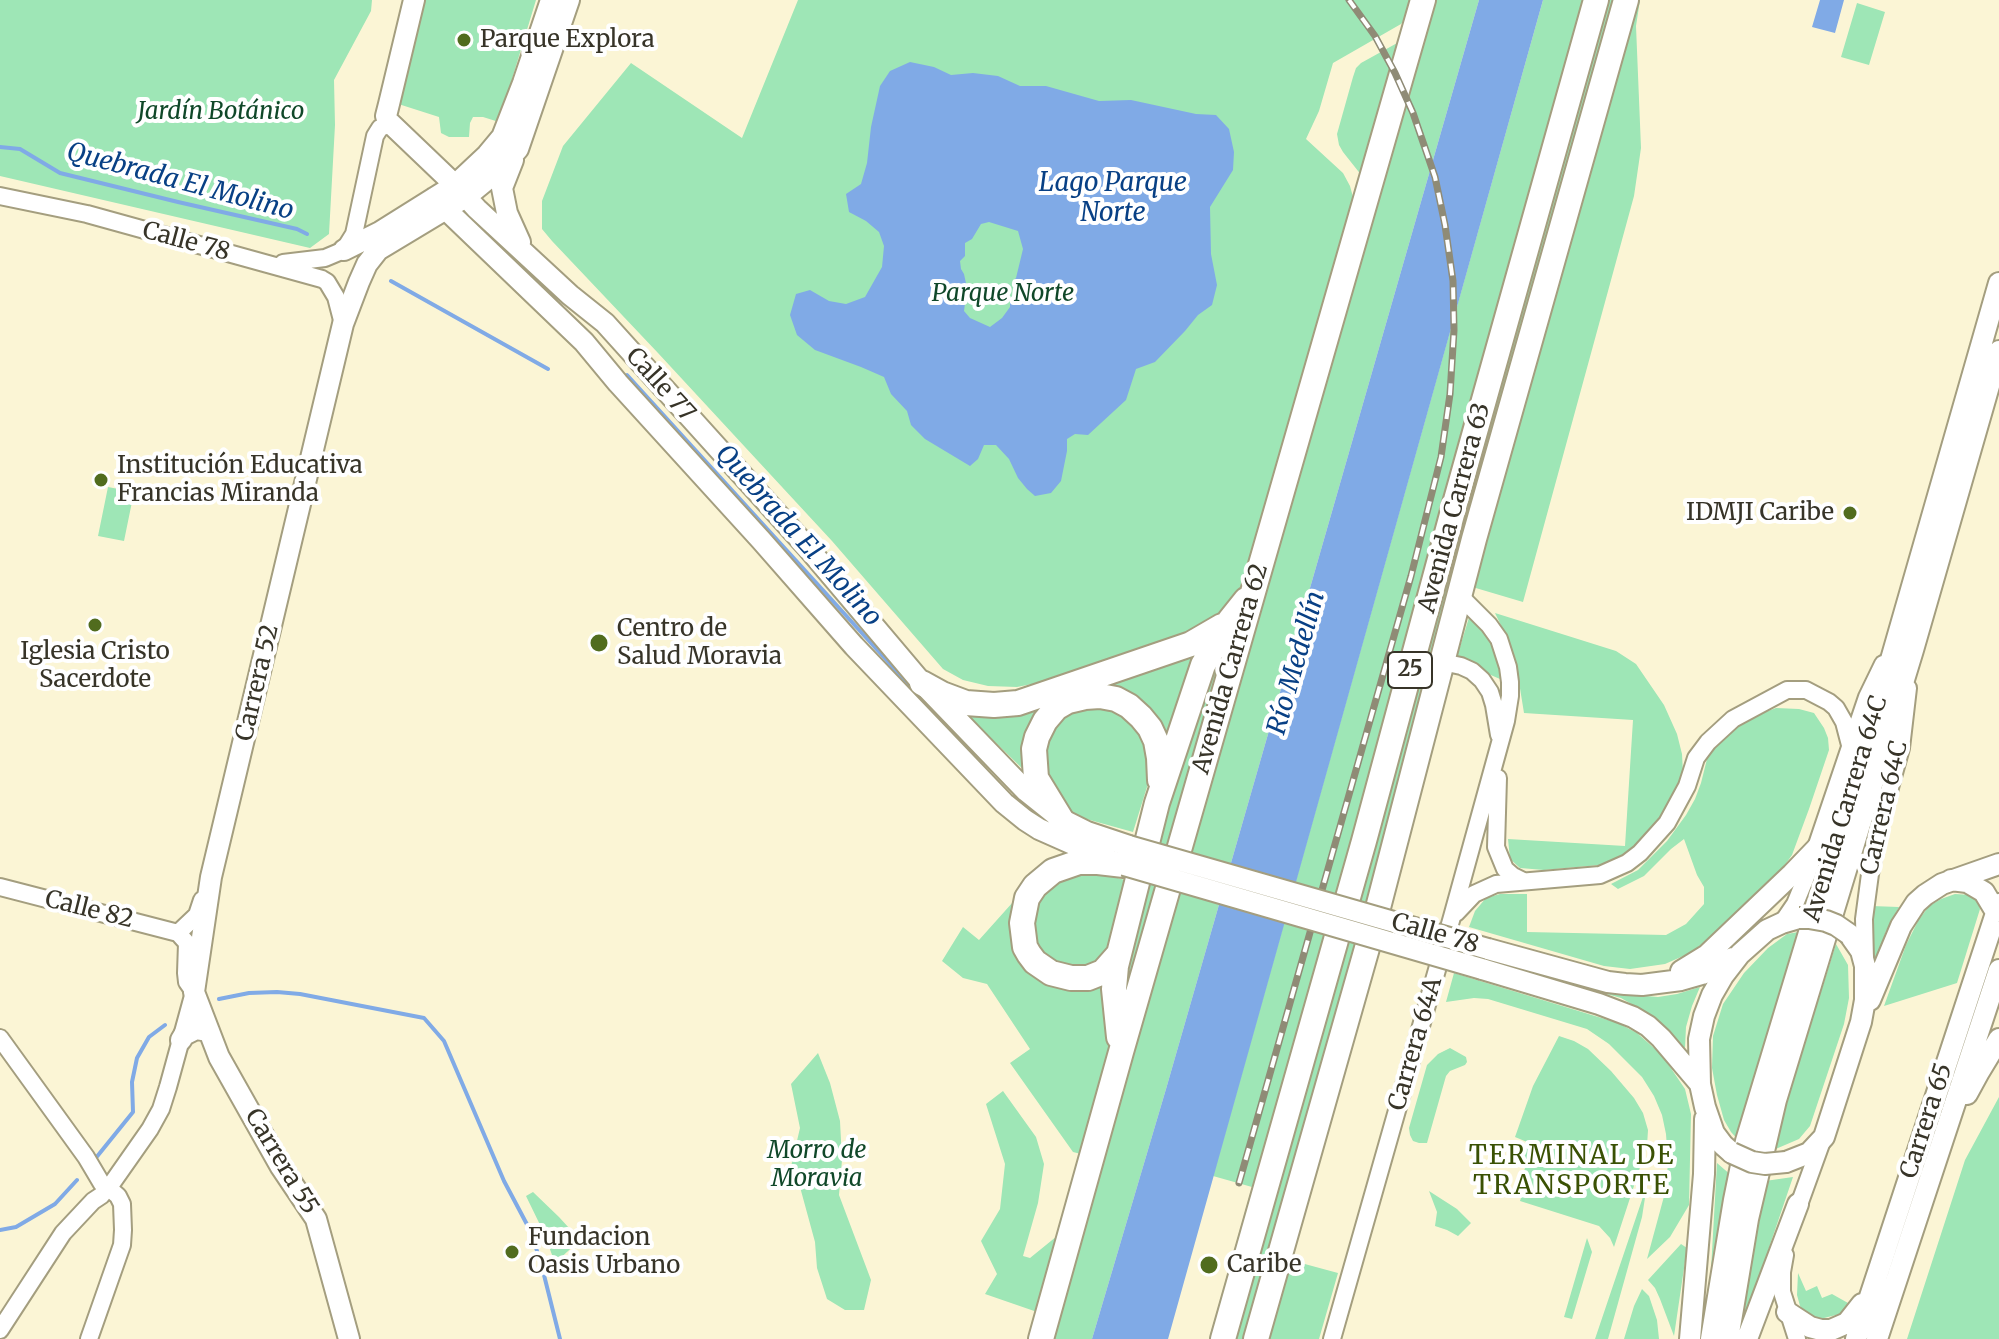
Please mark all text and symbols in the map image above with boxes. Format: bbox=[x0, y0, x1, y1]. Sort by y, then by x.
place label: Parque Explora bbox=[480, 26, 655, 54]
marker: Parque Explora bbox=[455, 31, 473, 49]
park label: Jardín Botánico bbox=[137, 98, 305, 126]
water label: Quebrada El Molino bbox=[63, 137, 297, 227]
water label: Lago Parque Norte bbox=[1039, 168, 1187, 230]
street label: Calle 78 bbox=[139, 217, 233, 267]
park label: Parque Norte bbox=[932, 280, 1074, 308]
street label: Calle 77 bbox=[619, 342, 701, 428]
street label: Avenida Carrera 63 bbox=[1413, 400, 1497, 616]
water label: Quebrada El Molino bbox=[708, 439, 888, 633]
place label: Institución Educativa Francias Miranda bbox=[117, 452, 363, 508]
marker: Institución Educativa Francias Miranda bbox=[92, 471, 110, 489]
place label: IDMJI Caribe bbox=[1686, 499, 1834, 527]
marker: IDMJI Caribe bbox=[1841, 504, 1859, 522]
street label: Avenida Carrera 62 bbox=[1187, 561, 1275, 777]
water label: Río Medellín bbox=[1262, 588, 1332, 738]
place label: Centro de Salud Moravia bbox=[617, 615, 782, 671]
marker: Iglesia Cristo Sacerdote bbox=[86, 616, 104, 634]
street label: Carrera 52 bbox=[231, 622, 285, 744]
marker: Centro de Salud Moravia bbox=[588, 632, 610, 654]
place label: Iglesia Cristo Sacerdote bbox=[20, 638, 170, 694]
road number: 25 bbox=[1388, 652, 1432, 688]
street label: Avenida Carrera 64C bbox=[1798, 693, 1894, 925]
street label: Carrera 64C bbox=[1856, 738, 1914, 878]
street label: Calle 82 bbox=[42, 885, 136, 935]
street label: Calle 78 bbox=[1388, 908, 1482, 960]
street label: Carrera 64A bbox=[1383, 974, 1449, 1114]
street label: Carrera 65 bbox=[1895, 1060, 1959, 1182]
street label: Carrera 55 bbox=[238, 1104, 324, 1220]
park label: Morro de Moravia bbox=[767, 1137, 867, 1193]
district label: TERMINAL DE TRANSPORTE bbox=[1469, 1141, 1675, 1202]
place label: Fundacion Oasis Urbano bbox=[528, 1224, 680, 1280]
marker: Fundacion Oasis Urbano bbox=[503, 1243, 521, 1261]
place label: Caribe bbox=[1227, 1251, 1302, 1279]
marker: Caribe bbox=[1198, 1254, 1220, 1276]

